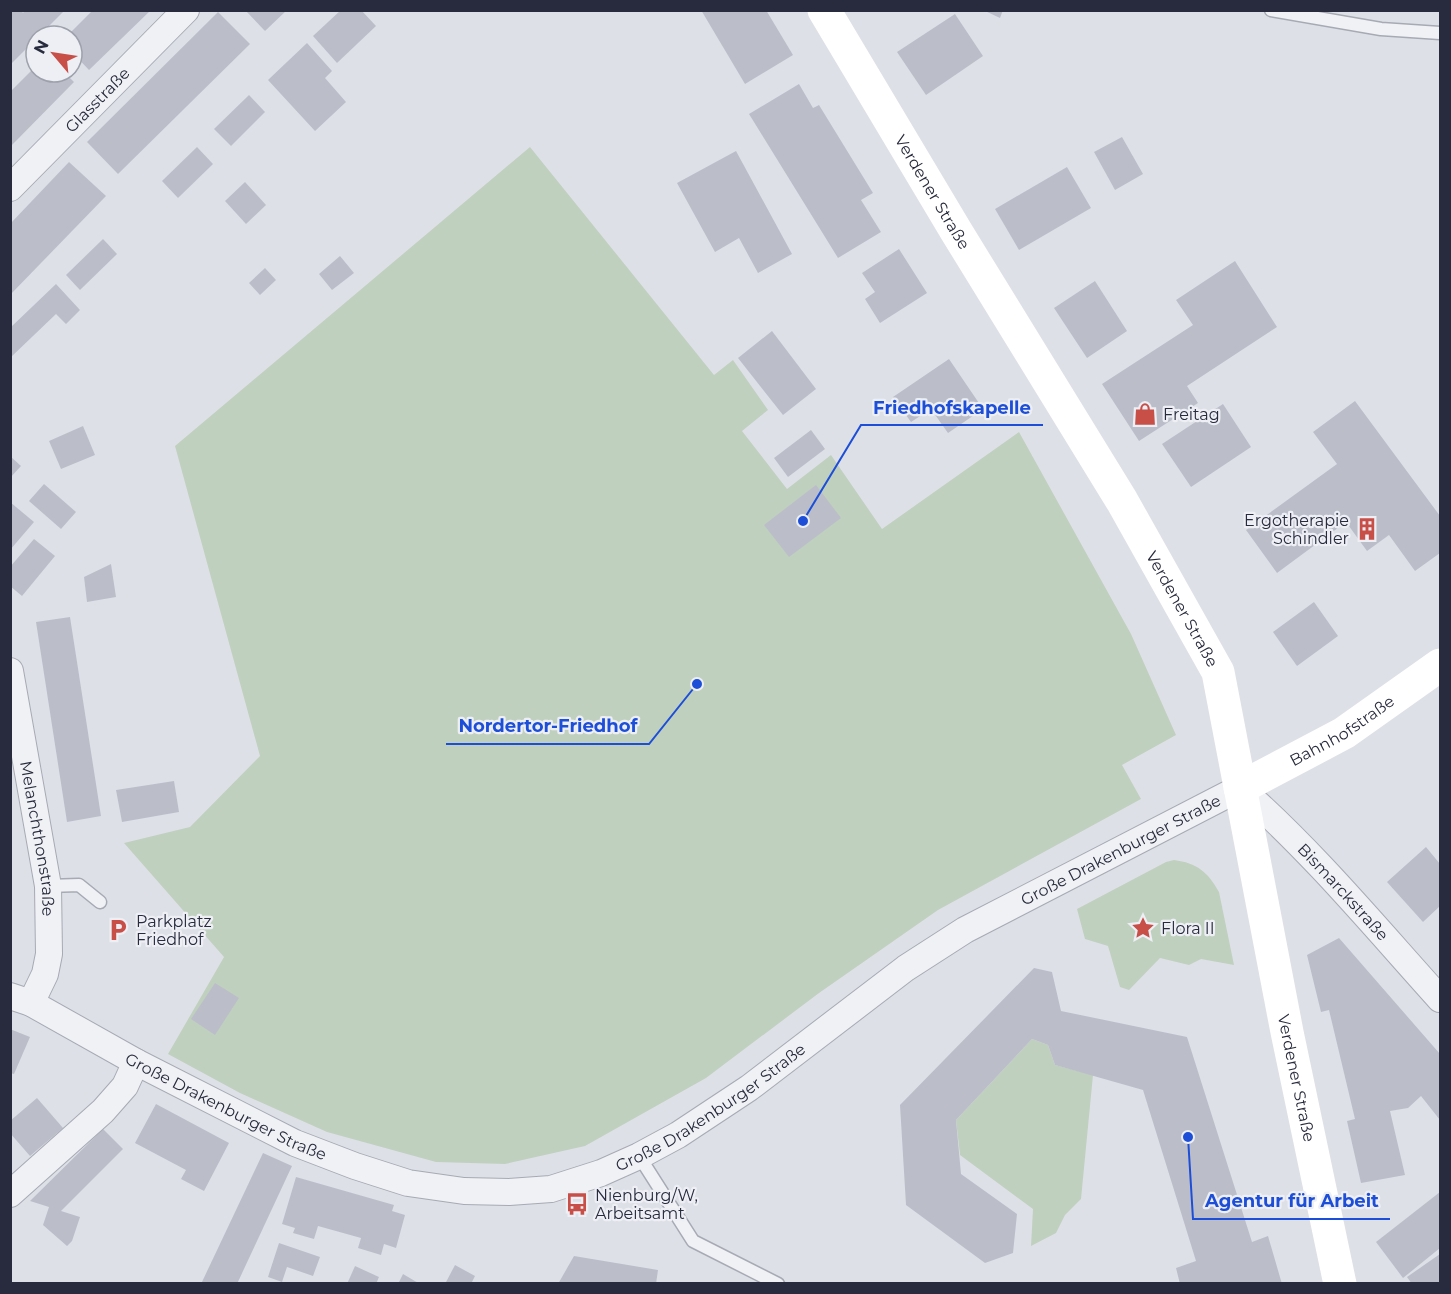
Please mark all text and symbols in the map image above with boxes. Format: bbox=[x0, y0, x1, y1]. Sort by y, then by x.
north arrow bbox=[24, 24, 84, 84]
text: N bbox=[30, 37, 53, 57]
street label: Glasstraße bbox=[61, 64, 134, 137]
street label: Verdener Straße bbox=[891, 132, 974, 253]
callout: Friedhofskapelle bbox=[861, 389, 1043, 425]
text: Friedhofskapelle bbox=[873, 397, 1031, 419]
shop icon: Freitag bbox=[1132, 401, 1158, 427]
place label: Freitag bbox=[1163, 405, 1220, 424]
place label: Ergotherapie Schindler bbox=[1244, 511, 1349, 548]
building icon: Ergotherapie Schindler bbox=[1354, 516, 1380, 542]
street label: Verdener Straße bbox=[1142, 548, 1222, 670]
street label: Bahnhofstraße bbox=[1286, 692, 1398, 770]
callout: Nordertor-Friedhof bbox=[446, 708, 649, 744]
text: Nordertor-Friedhof bbox=[458, 715, 639, 737]
street label: Melanchthonstraße bbox=[16, 759, 57, 916]
street label: Große Drakenburger Straße bbox=[1018, 791, 1224, 910]
street label: Bismarckstraße bbox=[1294, 840, 1392, 944]
place label: Parkplatz Friedhof bbox=[136, 912, 212, 949]
place icon: Flora II bbox=[1130, 915, 1156, 941]
parking icon: Parkplatz Friedhof bbox=[105, 917, 131, 943]
place label: Flora II bbox=[1161, 919, 1215, 938]
street label: Verdener Straße bbox=[1274, 1013, 1319, 1144]
street label: Große Drakenburger Straße bbox=[613, 1040, 809, 1175]
street label: Große Drakenburger Straße bbox=[122, 1049, 329, 1164]
callout: Agentur für Arbeit bbox=[1193, 1183, 1390, 1219]
place label: Nienburg/W, Arbeitsamt bbox=[595, 1186, 698, 1223]
text: Agentur für Arbeit bbox=[1204, 1190, 1379, 1212]
bus stop icon: Nienburg/W, Arbeitsamt bbox=[564, 1191, 590, 1217]

